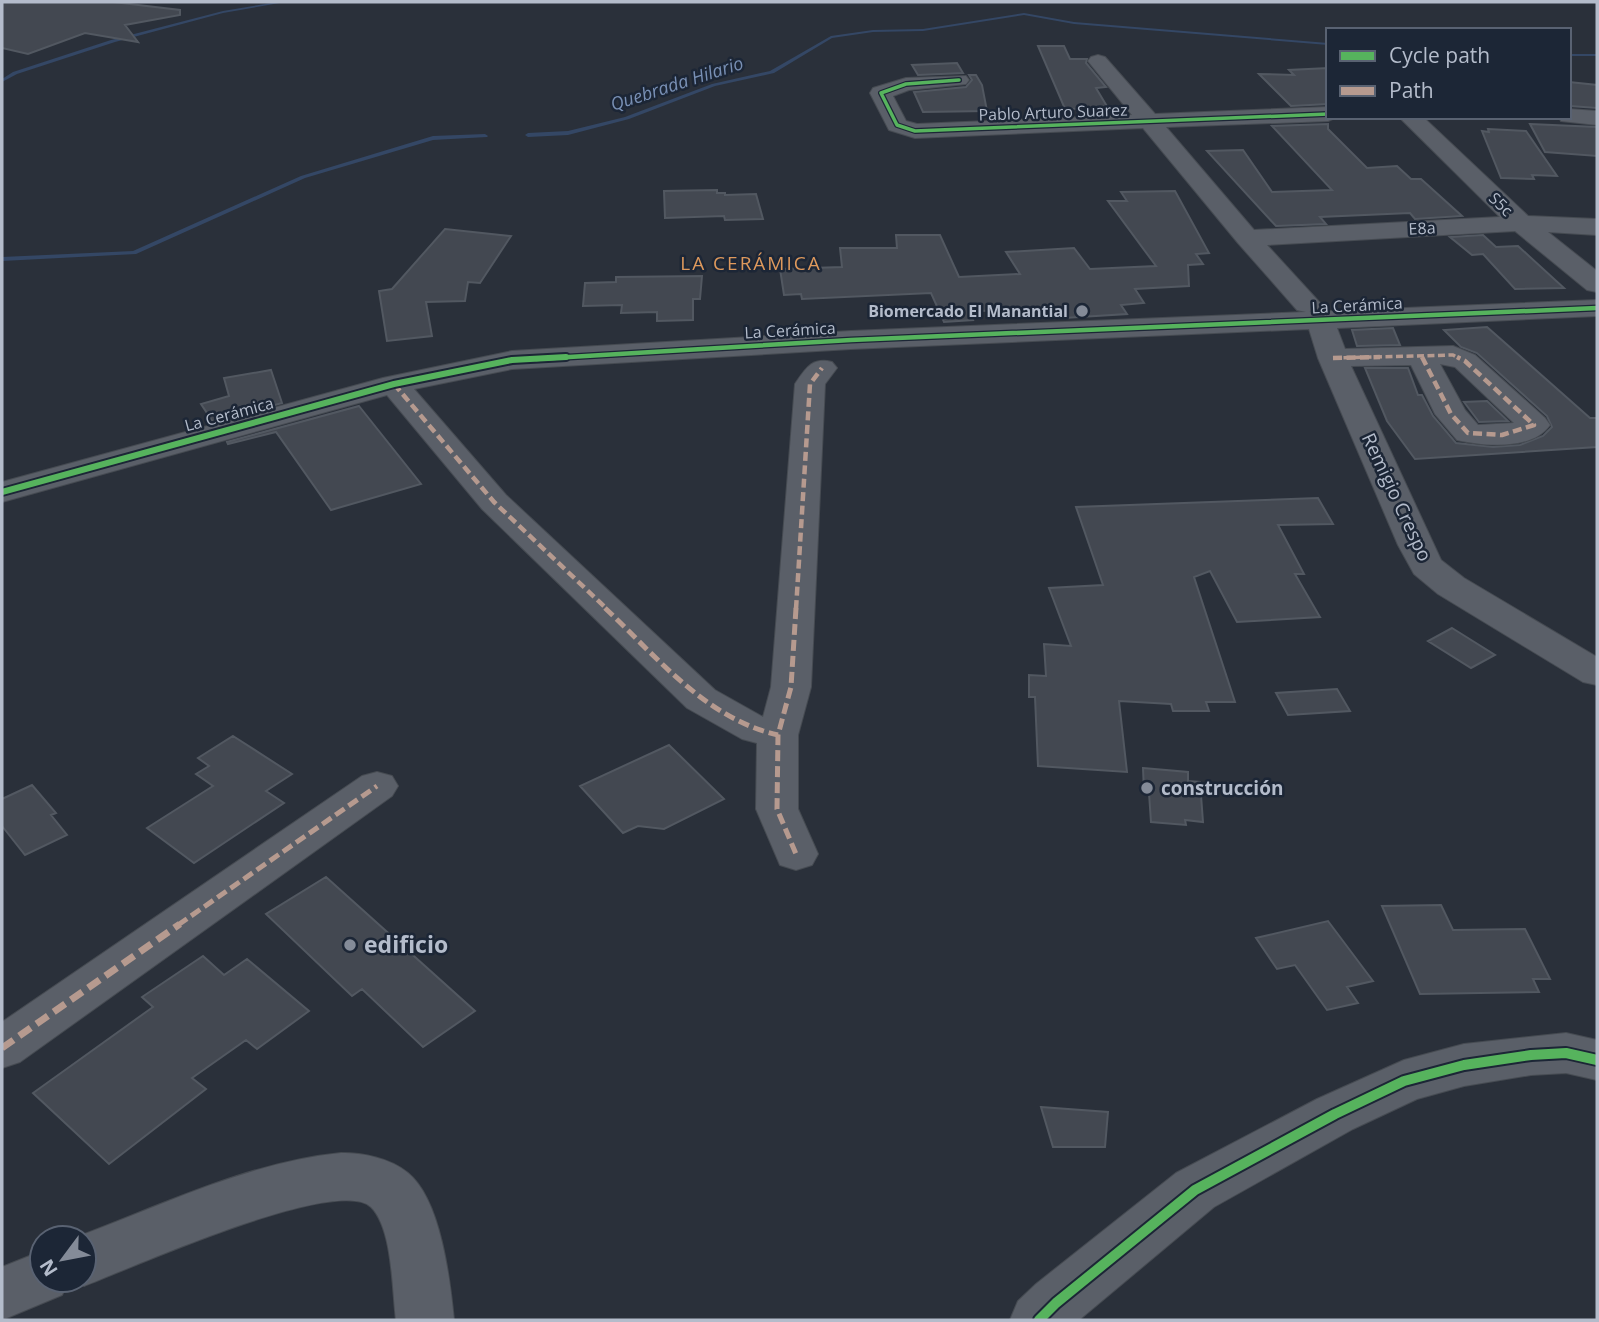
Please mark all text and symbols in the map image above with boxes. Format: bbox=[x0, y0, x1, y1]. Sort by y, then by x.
legend bbox=[1326, 28, 1571, 119]
text: Cycle path bbox=[1389, 41, 1490, 69]
water label: Quebrada Hilario bbox=[607, 50, 746, 116]
text: Path bbox=[1389, 76, 1434, 104]
street label: Pablo Arturo Suarez bbox=[978, 98, 1128, 126]
street label: S5c bbox=[1484, 187, 1518, 221]
street label: E8a bbox=[1408, 216, 1436, 240]
district label: LA CERÁMICA bbox=[680, 250, 822, 276]
street label: La Cerámica bbox=[1311, 292, 1403, 318]
place label: Biomercado El Manantial bbox=[868, 300, 1068, 322]
marker: Biomercado El Manantial bbox=[1074, 303, 1090, 319]
street label: La Cerámica bbox=[744, 317, 836, 343]
street label: La Cerámica bbox=[182, 392, 276, 436]
street label: Remigio Crespo bbox=[1356, 429, 1438, 565]
place label: construcción bbox=[1161, 775, 1283, 801]
marker: construcción bbox=[1139, 780, 1155, 796]
place label: edificio bbox=[364, 928, 448, 960]
marker: edificio bbox=[342, 937, 358, 953]
north arrow bbox=[28, 1224, 98, 1294]
text: N bbox=[33, 1255, 64, 1281]

